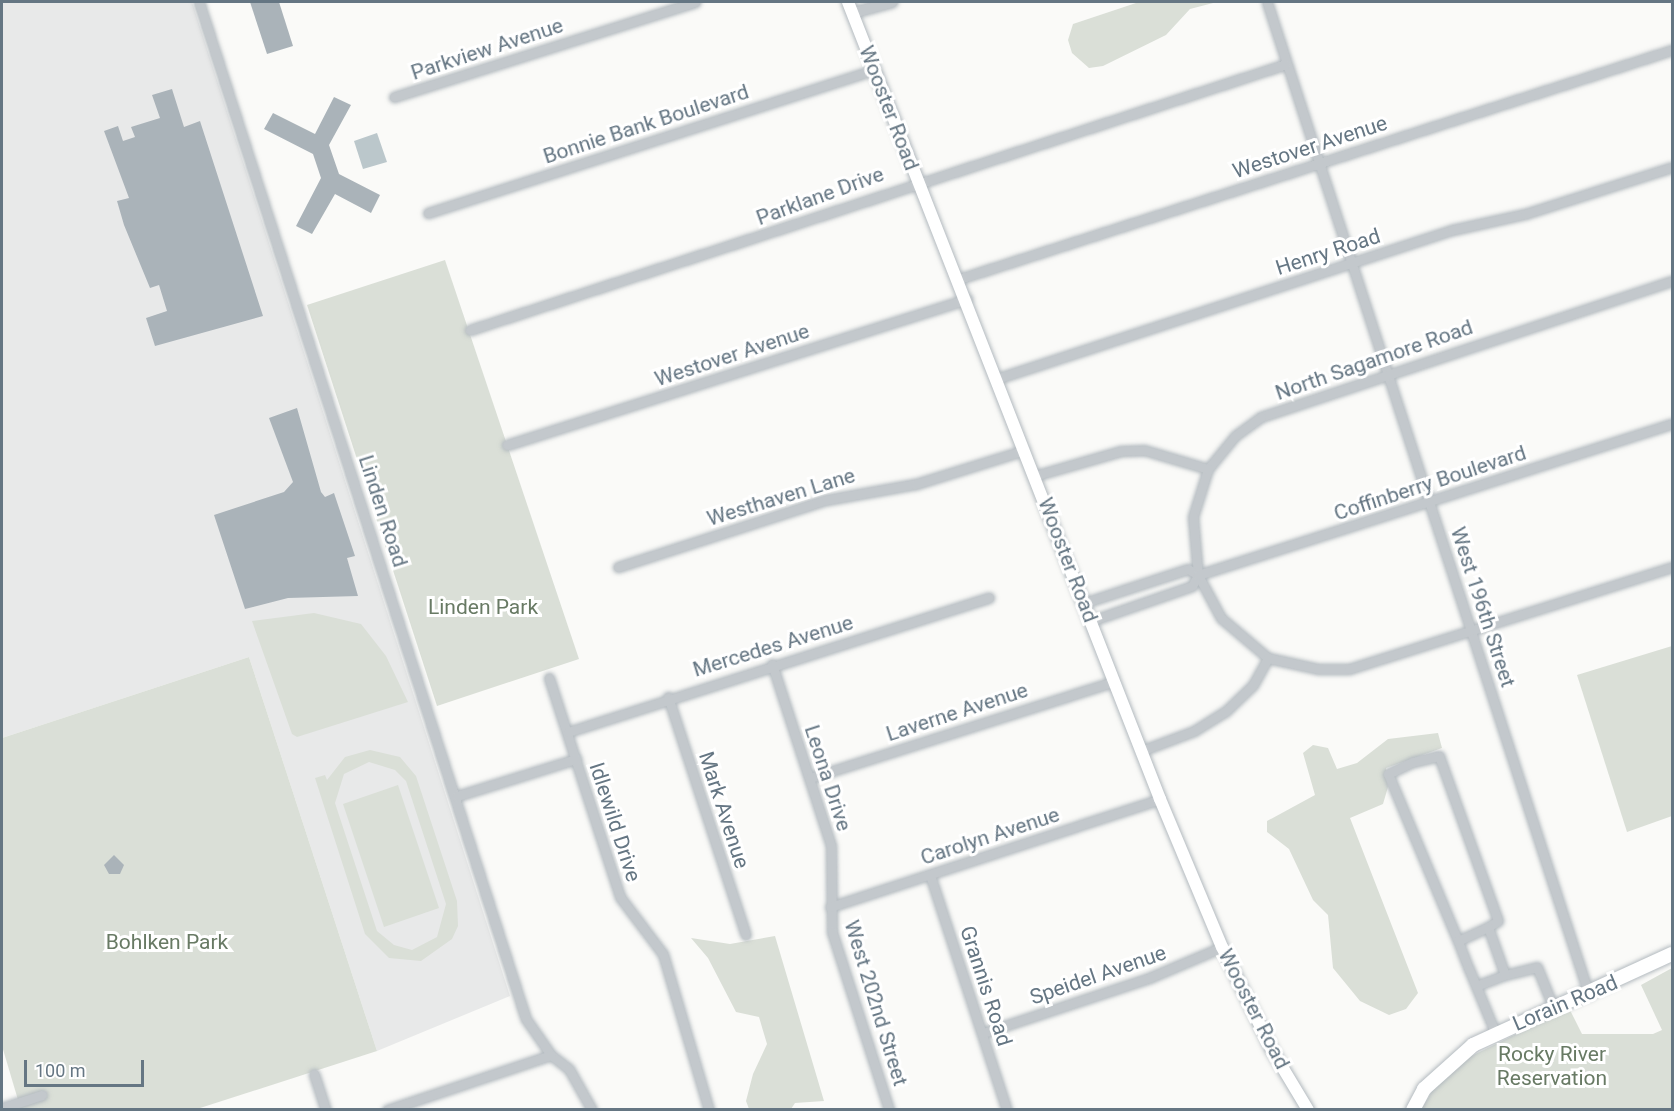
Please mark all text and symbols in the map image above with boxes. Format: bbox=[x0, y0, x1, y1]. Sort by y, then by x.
street label: Parkview Avenue bbox=[408, 13, 566, 85]
street label: Wooster Road bbox=[854, 42, 924, 174]
street label: Bonnie Bank Boulevard bbox=[540, 79, 752, 169]
street label: Westover Avenue bbox=[1230, 110, 1390, 184]
street label: Parklane Drive bbox=[753, 161, 887, 231]
street label: Henry Road bbox=[1273, 223, 1383, 281]
street label: North Sagamore Road bbox=[1272, 314, 1476, 406]
street label: Westover Avenue bbox=[652, 318, 812, 392]
street label: Coffinberry Boulevard bbox=[1331, 440, 1529, 526]
street label: Linden Road bbox=[353, 452, 413, 570]
street label: Westhaven Lane bbox=[704, 463, 858, 531]
street label: Wooster Road bbox=[1033, 494, 1103, 626]
street label: West 196th Street bbox=[1445, 524, 1521, 690]
park label: Linden Park bbox=[428, 594, 538, 620]
street label: Mercedes Avenue bbox=[690, 610, 856, 682]
street label: Laverne Avenue bbox=[883, 677, 1031, 747]
street label: Leona Drive bbox=[799, 722, 857, 834]
street label: Mark Avenue bbox=[693, 748, 755, 872]
street label: Idlewild Drive bbox=[584, 759, 646, 885]
street label: Carolyn Avenue bbox=[917, 802, 1063, 870]
street label: West 202nd Street bbox=[839, 917, 913, 1089]
street label: Grannis Road bbox=[955, 923, 1017, 1049]
park label: Bohlken Park bbox=[106, 929, 228, 955]
street label: Speidel Avenue bbox=[1027, 940, 1169, 1010]
street label: Wooster Road bbox=[1213, 945, 1295, 1073]
street label: Lorain Road bbox=[1509, 970, 1621, 1036]
park label: Rocky River Reservation bbox=[1497, 1041, 1607, 1091]
scale bar bbox=[27, 1048, 147, 1086]
text: 100 m bbox=[35, 1060, 86, 1081]

